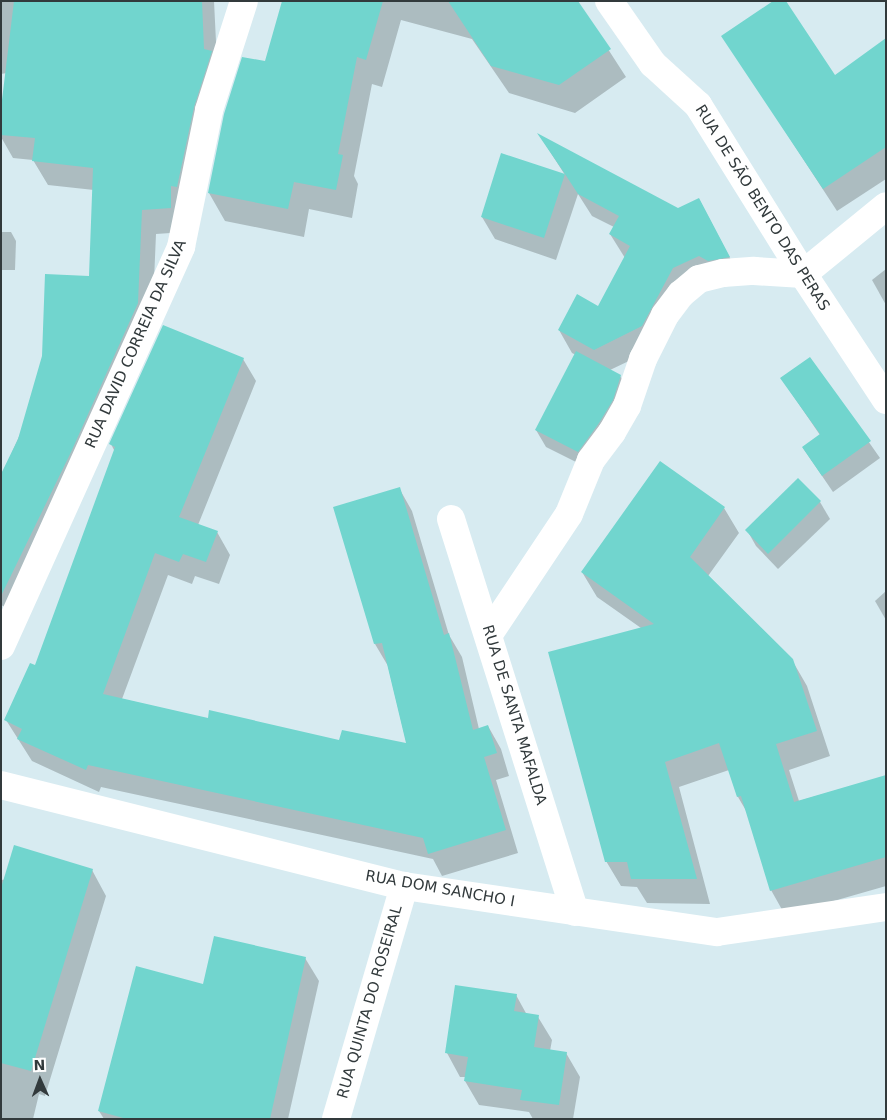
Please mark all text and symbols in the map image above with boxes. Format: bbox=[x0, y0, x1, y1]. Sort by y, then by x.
street label: RUA DE SÃO BENTO DAS PERAS bbox=[691, 102, 833, 314]
street label: RUA DAVID CORREIA DA SILVA bbox=[82, 237, 190, 451]
street label: RUA DE SANTA MAFALDA bbox=[478, 623, 550, 807]
street label: RUA DOM SANCHO I bbox=[364, 867, 516, 911]
street label: RUA QUINTA DO ROSEIRAL bbox=[334, 903, 406, 1101]
north arrow bbox=[15, 1055, 65, 1105]
text: N bbox=[33, 1057, 46, 1073]

